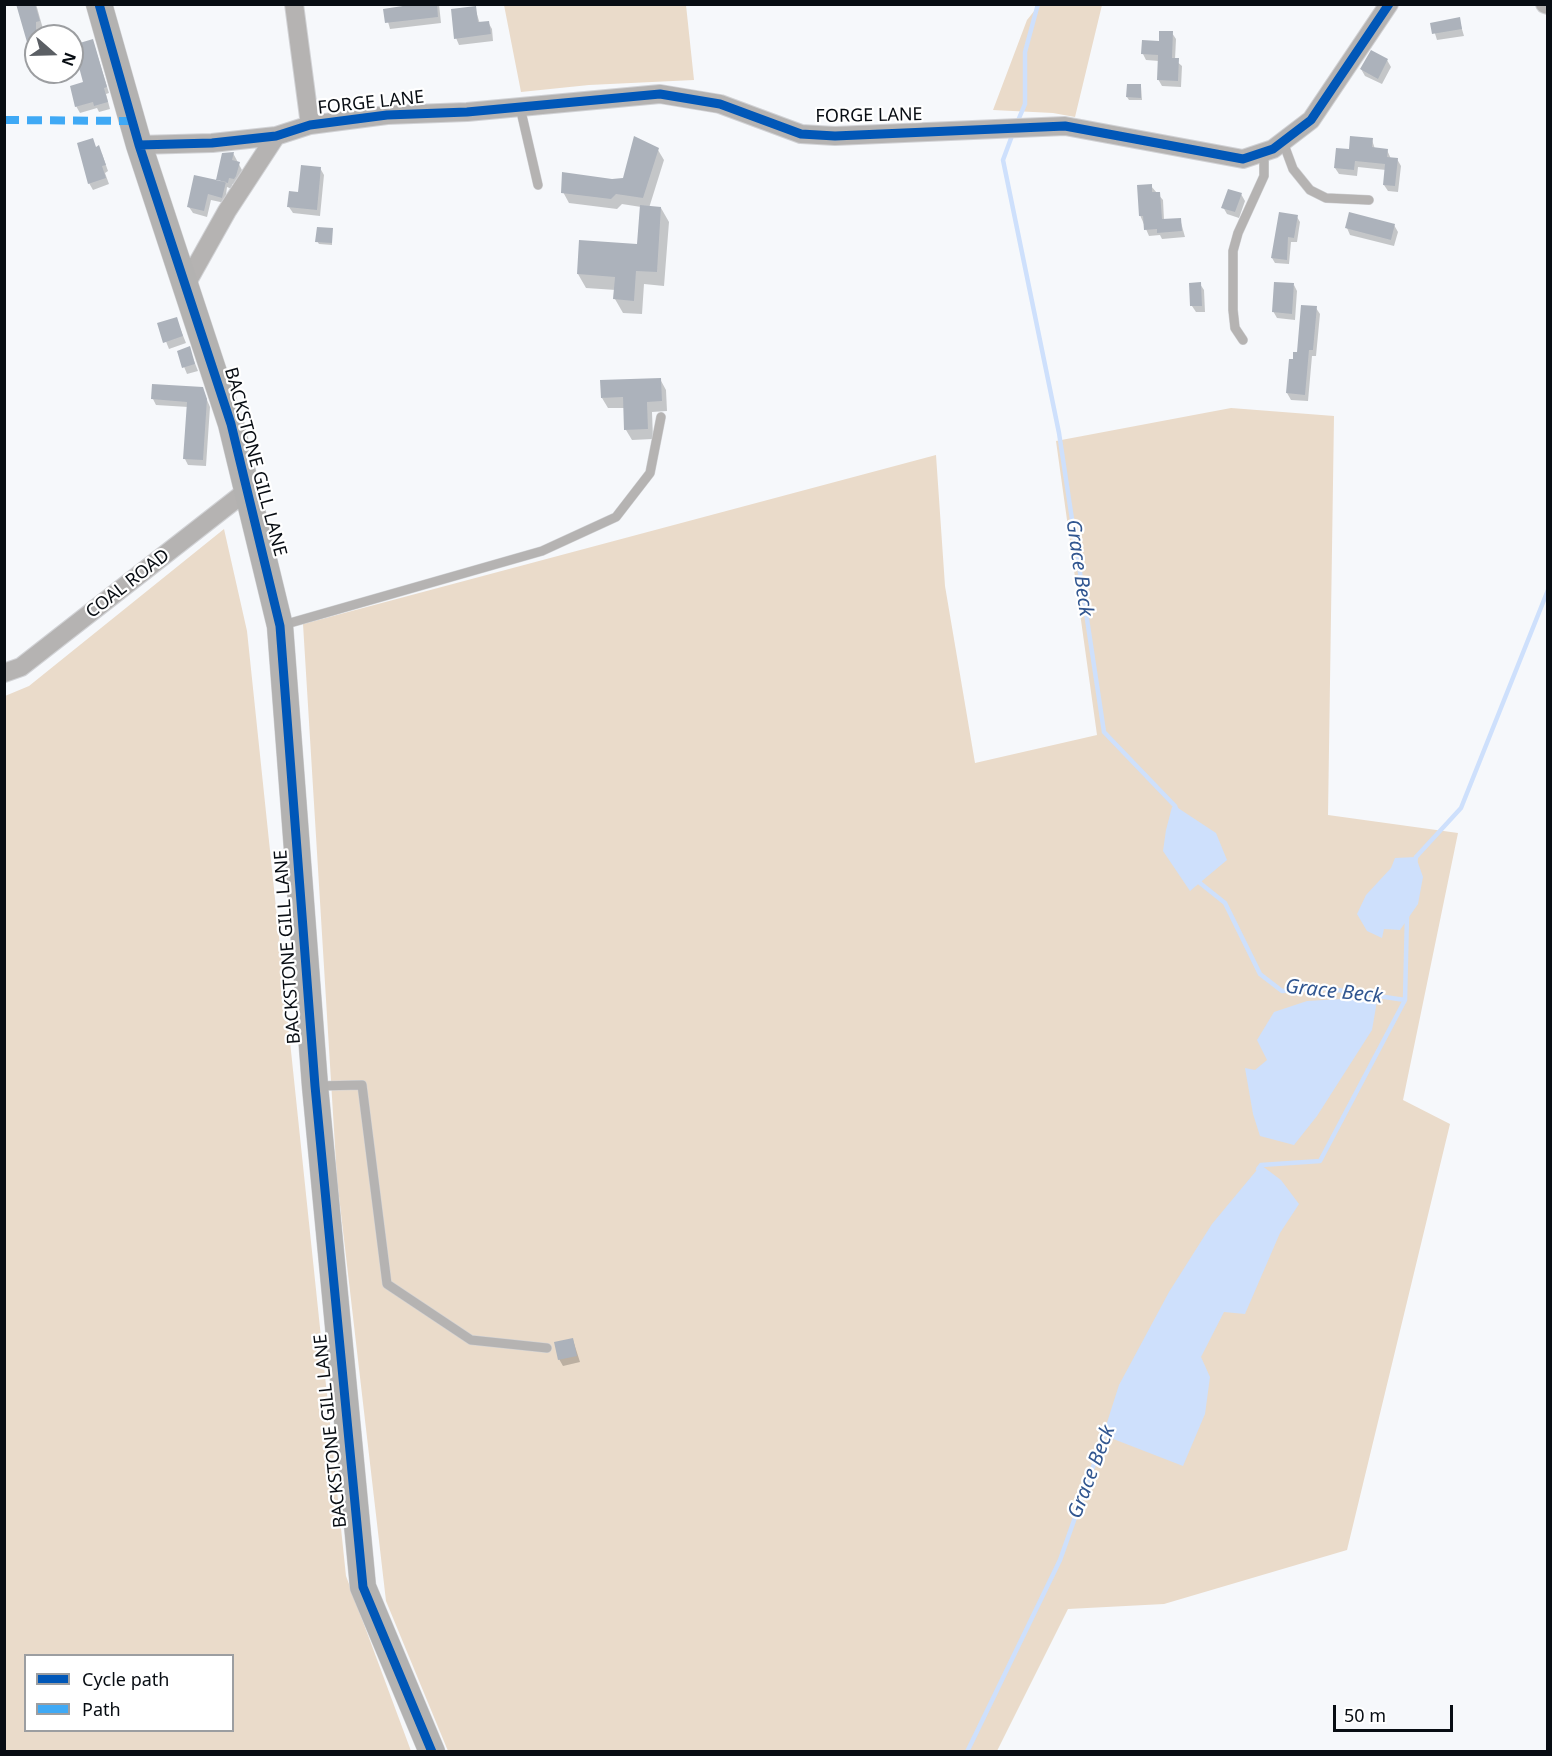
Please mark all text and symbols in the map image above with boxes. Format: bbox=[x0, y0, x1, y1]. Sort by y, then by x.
north arrow bbox=[24, 24, 84, 84]
text: N bbox=[56, 50, 82, 69]
street label: FORGE LANE bbox=[317, 87, 425, 119]
street label: FORGE LANE bbox=[815, 104, 923, 128]
street label: BACKSTONE GILL LANE bbox=[219, 365, 291, 559]
water label: Grace Beck bbox=[1060, 518, 1098, 618]
street label: COAL ROAD bbox=[82, 545, 174, 623]
street label: BACKSTONE GILL LANE bbox=[270, 849, 306, 1045]
water label: Grace Beck bbox=[1284, 975, 1384, 1009]
street label: BACKSTONE GILL LANE bbox=[310, 1333, 352, 1529]
water label: Grace Beck bbox=[1063, 1422, 1121, 1522]
legend bbox=[24, 1654, 234, 1732]
text: Cycle path bbox=[82, 1667, 169, 1691]
scale bar bbox=[1336, 1693, 1456, 1731]
text: Path bbox=[82, 1697, 121, 1721]
text: 50 m bbox=[1344, 1703, 1386, 1727]

